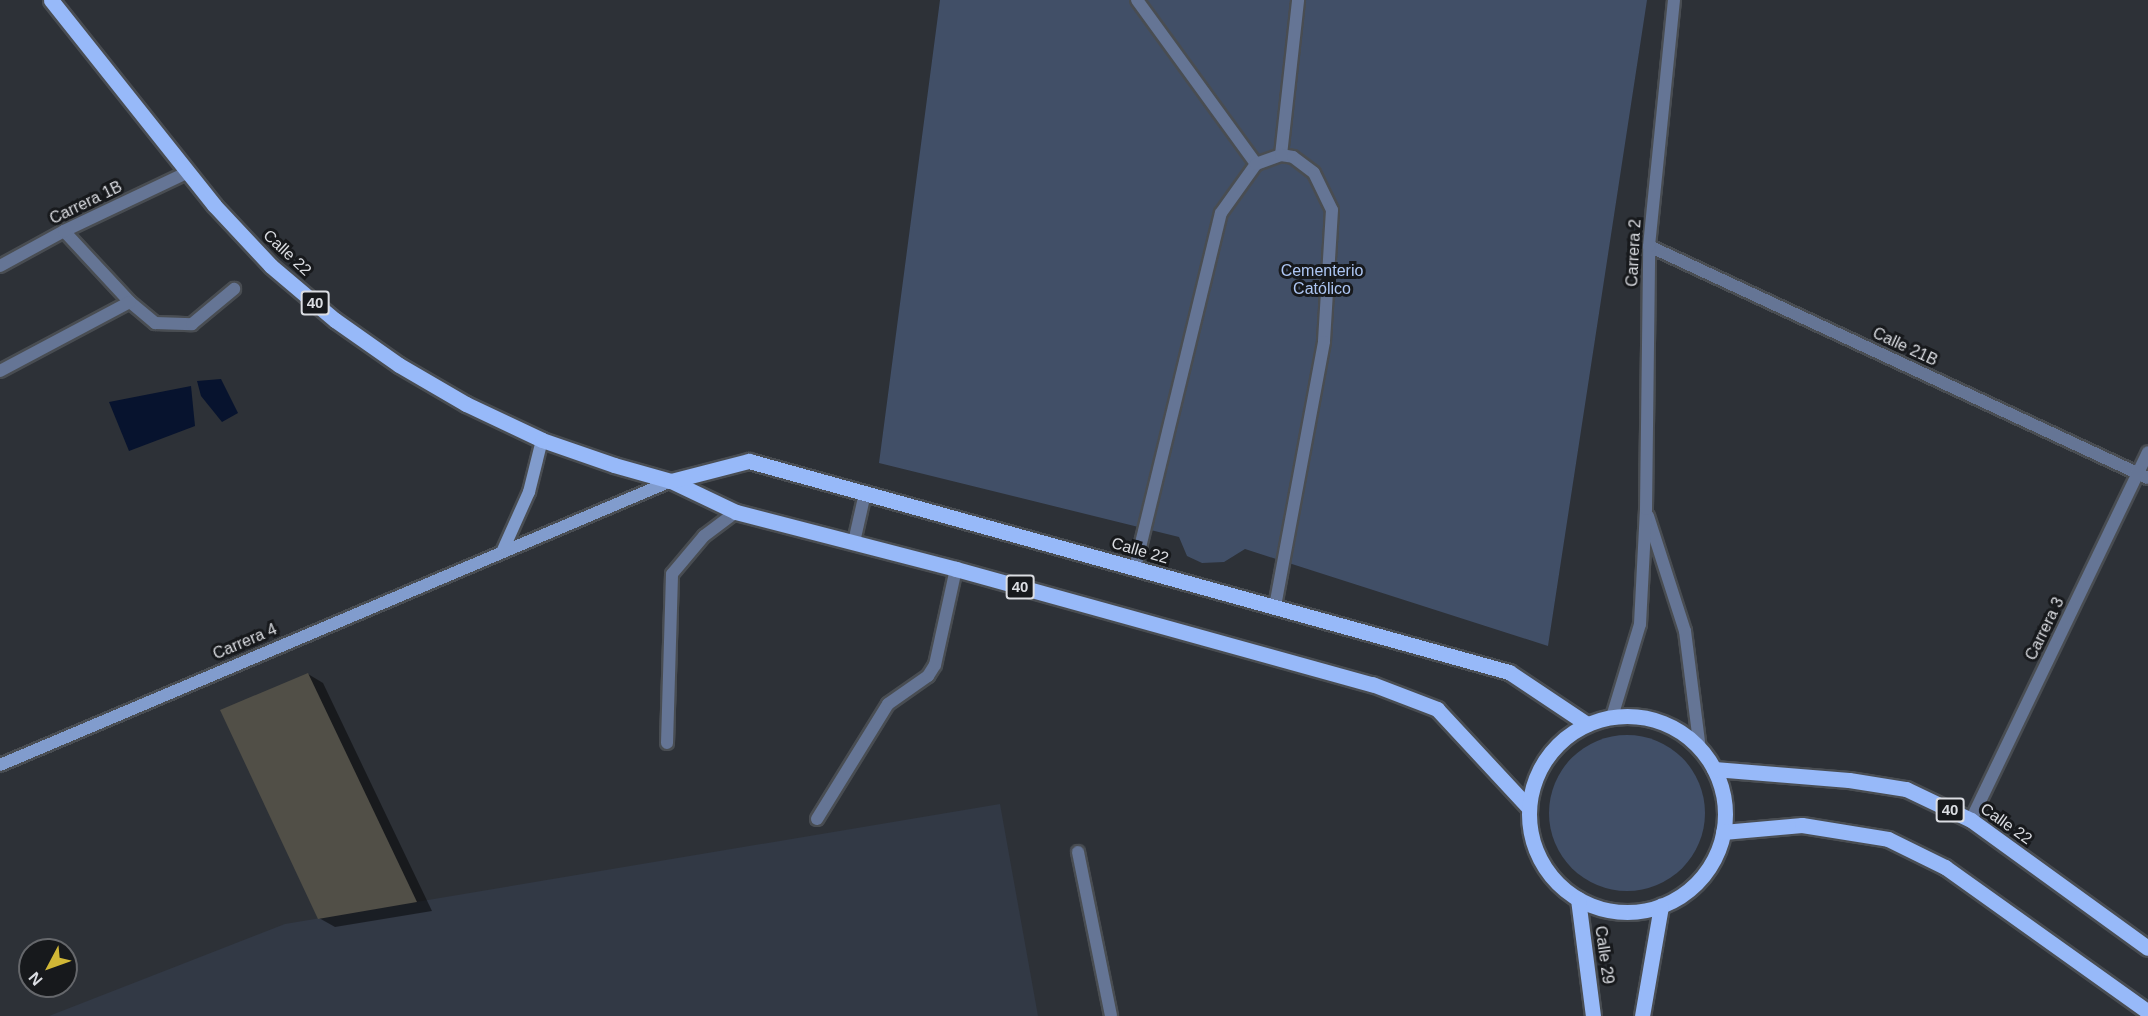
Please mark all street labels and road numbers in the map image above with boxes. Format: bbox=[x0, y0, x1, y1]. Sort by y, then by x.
street label: Carrera 1B bbox=[47, 177, 125, 229]
street label: Carrera 2 bbox=[1623, 219, 1645, 287]
street label: Calle 22 bbox=[259, 226, 315, 280]
road number: 40 bbox=[300, 291, 330, 315]
street label: Calle 21B bbox=[1870, 324, 1940, 370]
street label: Calle 22 bbox=[1109, 534, 1171, 568]
road number: 40 bbox=[1005, 575, 1035, 599]
street label: Carrera 3 bbox=[2022, 594, 2068, 664]
street label: Carrera 4 bbox=[210, 620, 280, 664]
road number: 40 bbox=[1935, 798, 1965, 822]
street label: Calle 22 bbox=[1976, 799, 2036, 849]
street label: Calle 29 bbox=[1590, 925, 1618, 985]

